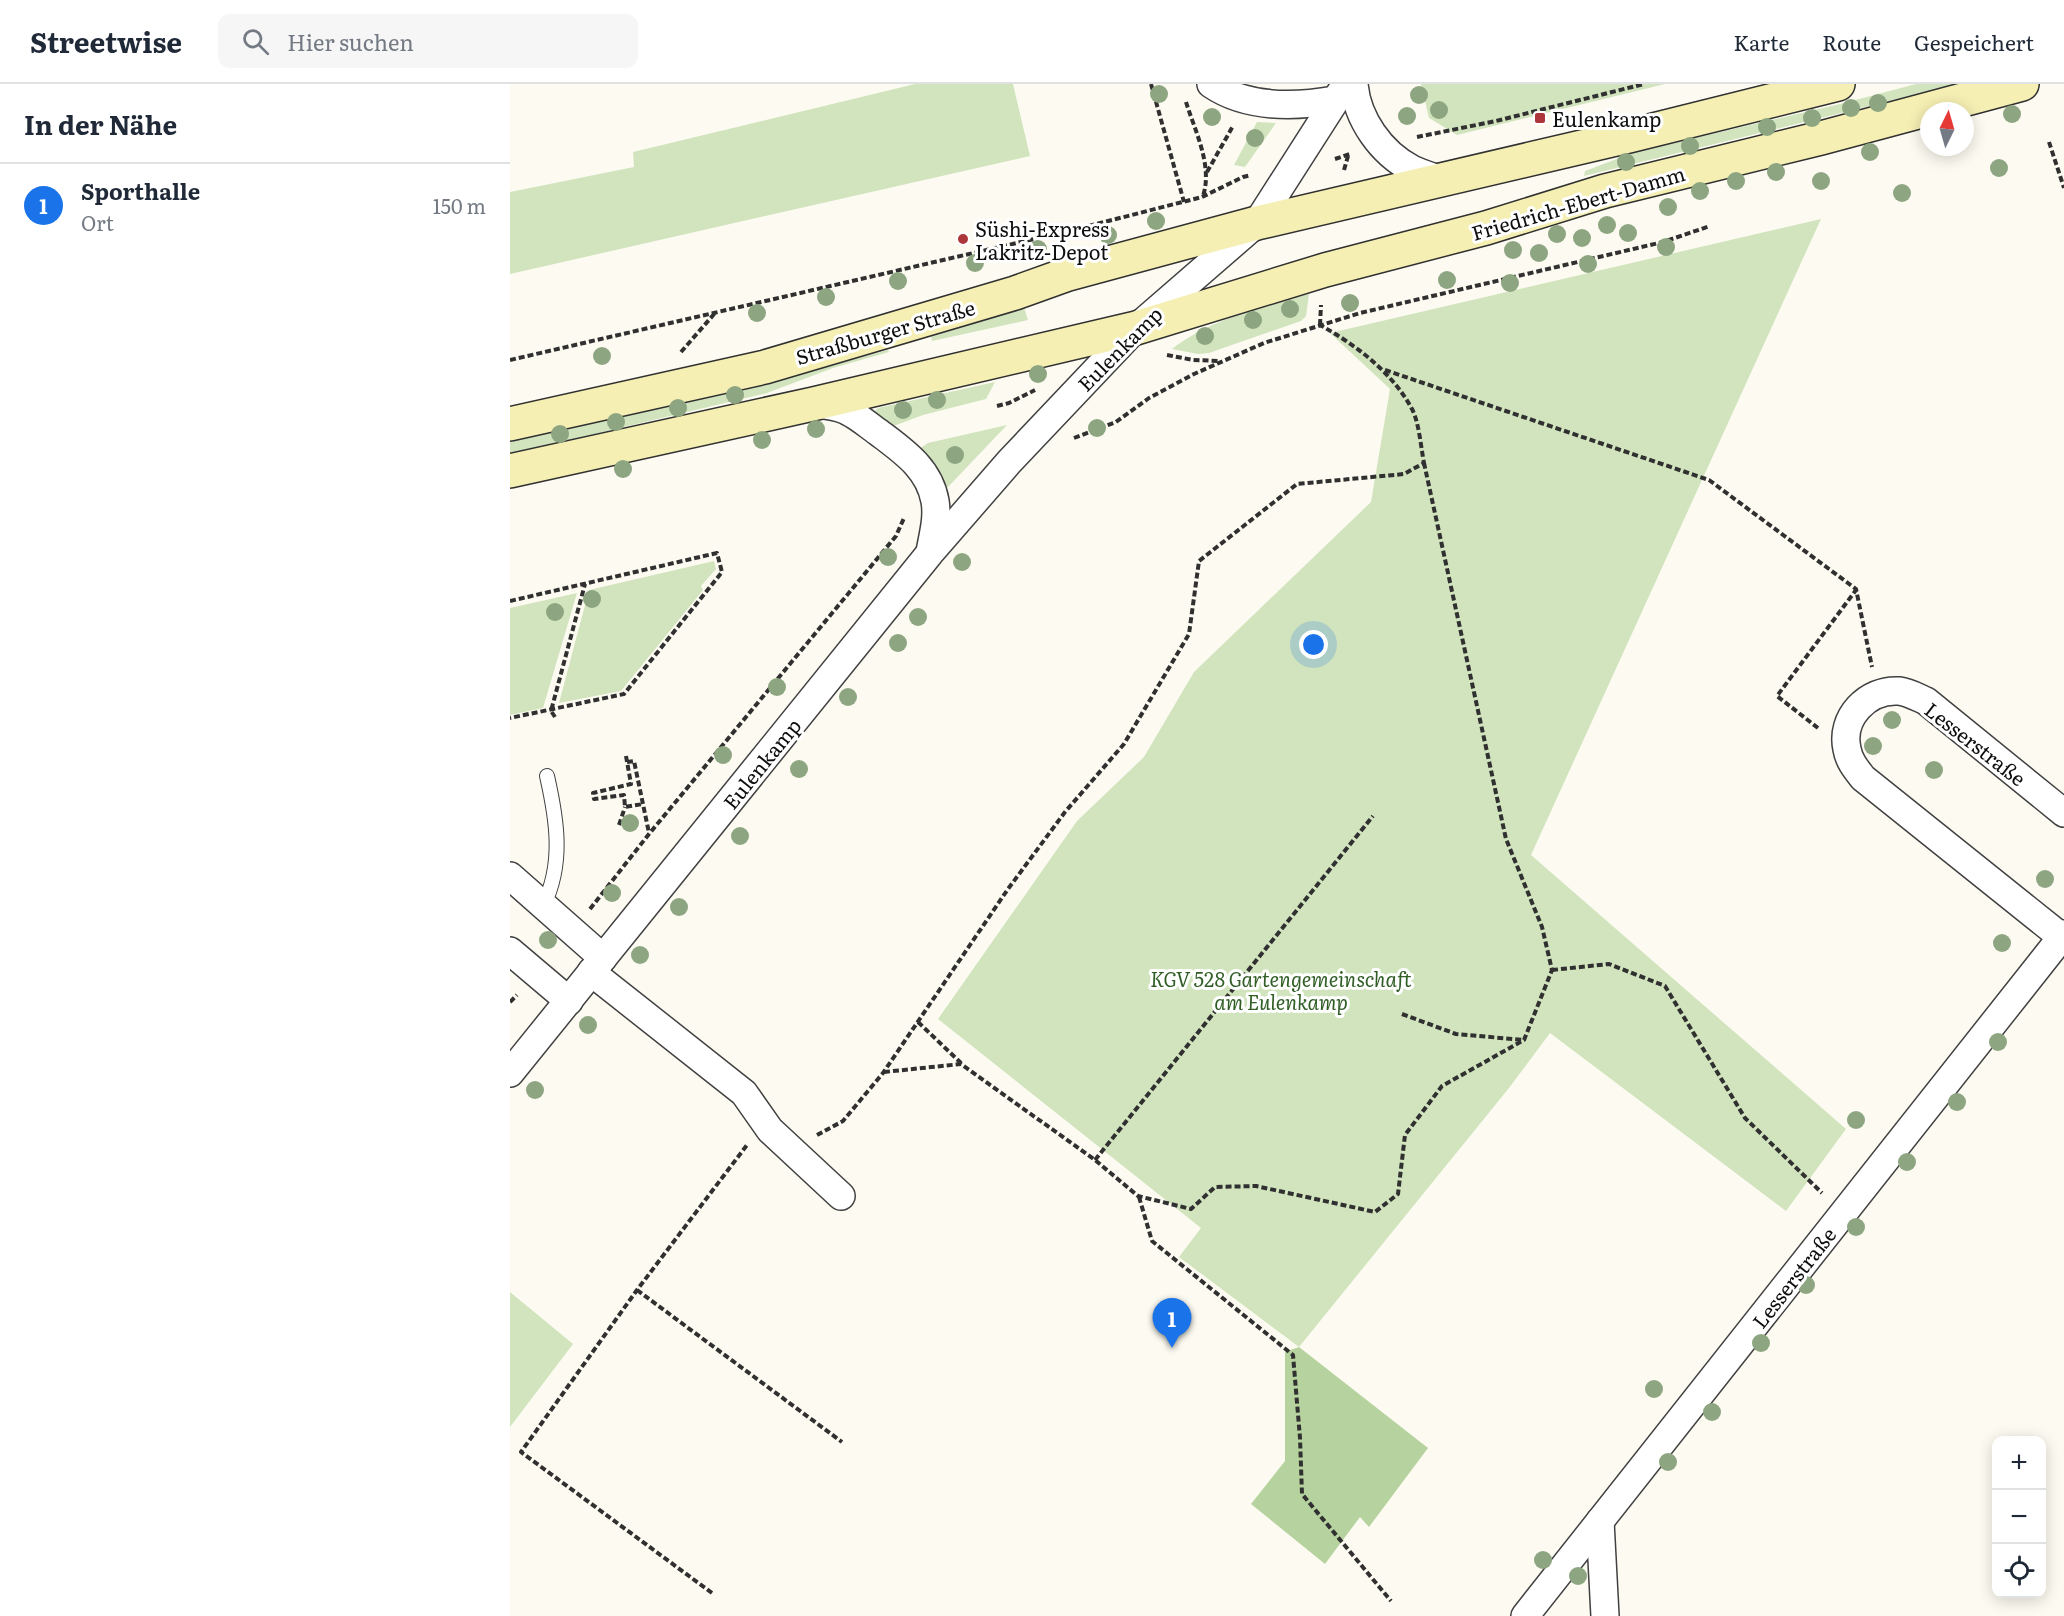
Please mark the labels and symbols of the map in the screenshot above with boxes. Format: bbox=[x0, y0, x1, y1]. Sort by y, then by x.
north arrow bbox=[1920, 102, 1974, 156]
place label: Eulenkamp bbox=[1552, 103, 1661, 133]
marker: Eulenkamp bbox=[1533, 111, 1547, 125]
street label: Friedrich-Ebert-Damm bbox=[1468, 157, 1688, 247]
place label: Süshi-Express Lakritz-Depot bbox=[975, 213, 1109, 266]
marker: Süshi-Express Lakritz-Depot bbox=[956, 232, 970, 246]
street label: Straßburger Straße bbox=[792, 291, 978, 371]
street label: Eulenkamp bbox=[1070, 299, 1168, 397]
your location bbox=[1299, 630, 1328, 659]
street label: Lesserstraße bbox=[1919, 694, 2033, 792]
street label: Eulenkamp bbox=[715, 711, 807, 815]
park label: KGV 528 Gartengemeinschaft am Eulenkamp bbox=[1150, 963, 1412, 1016]
street label: Lesserstraße bbox=[1744, 1220, 1842, 1334]
pin: 1 bbox=[1152, 1298, 1192, 1348]

